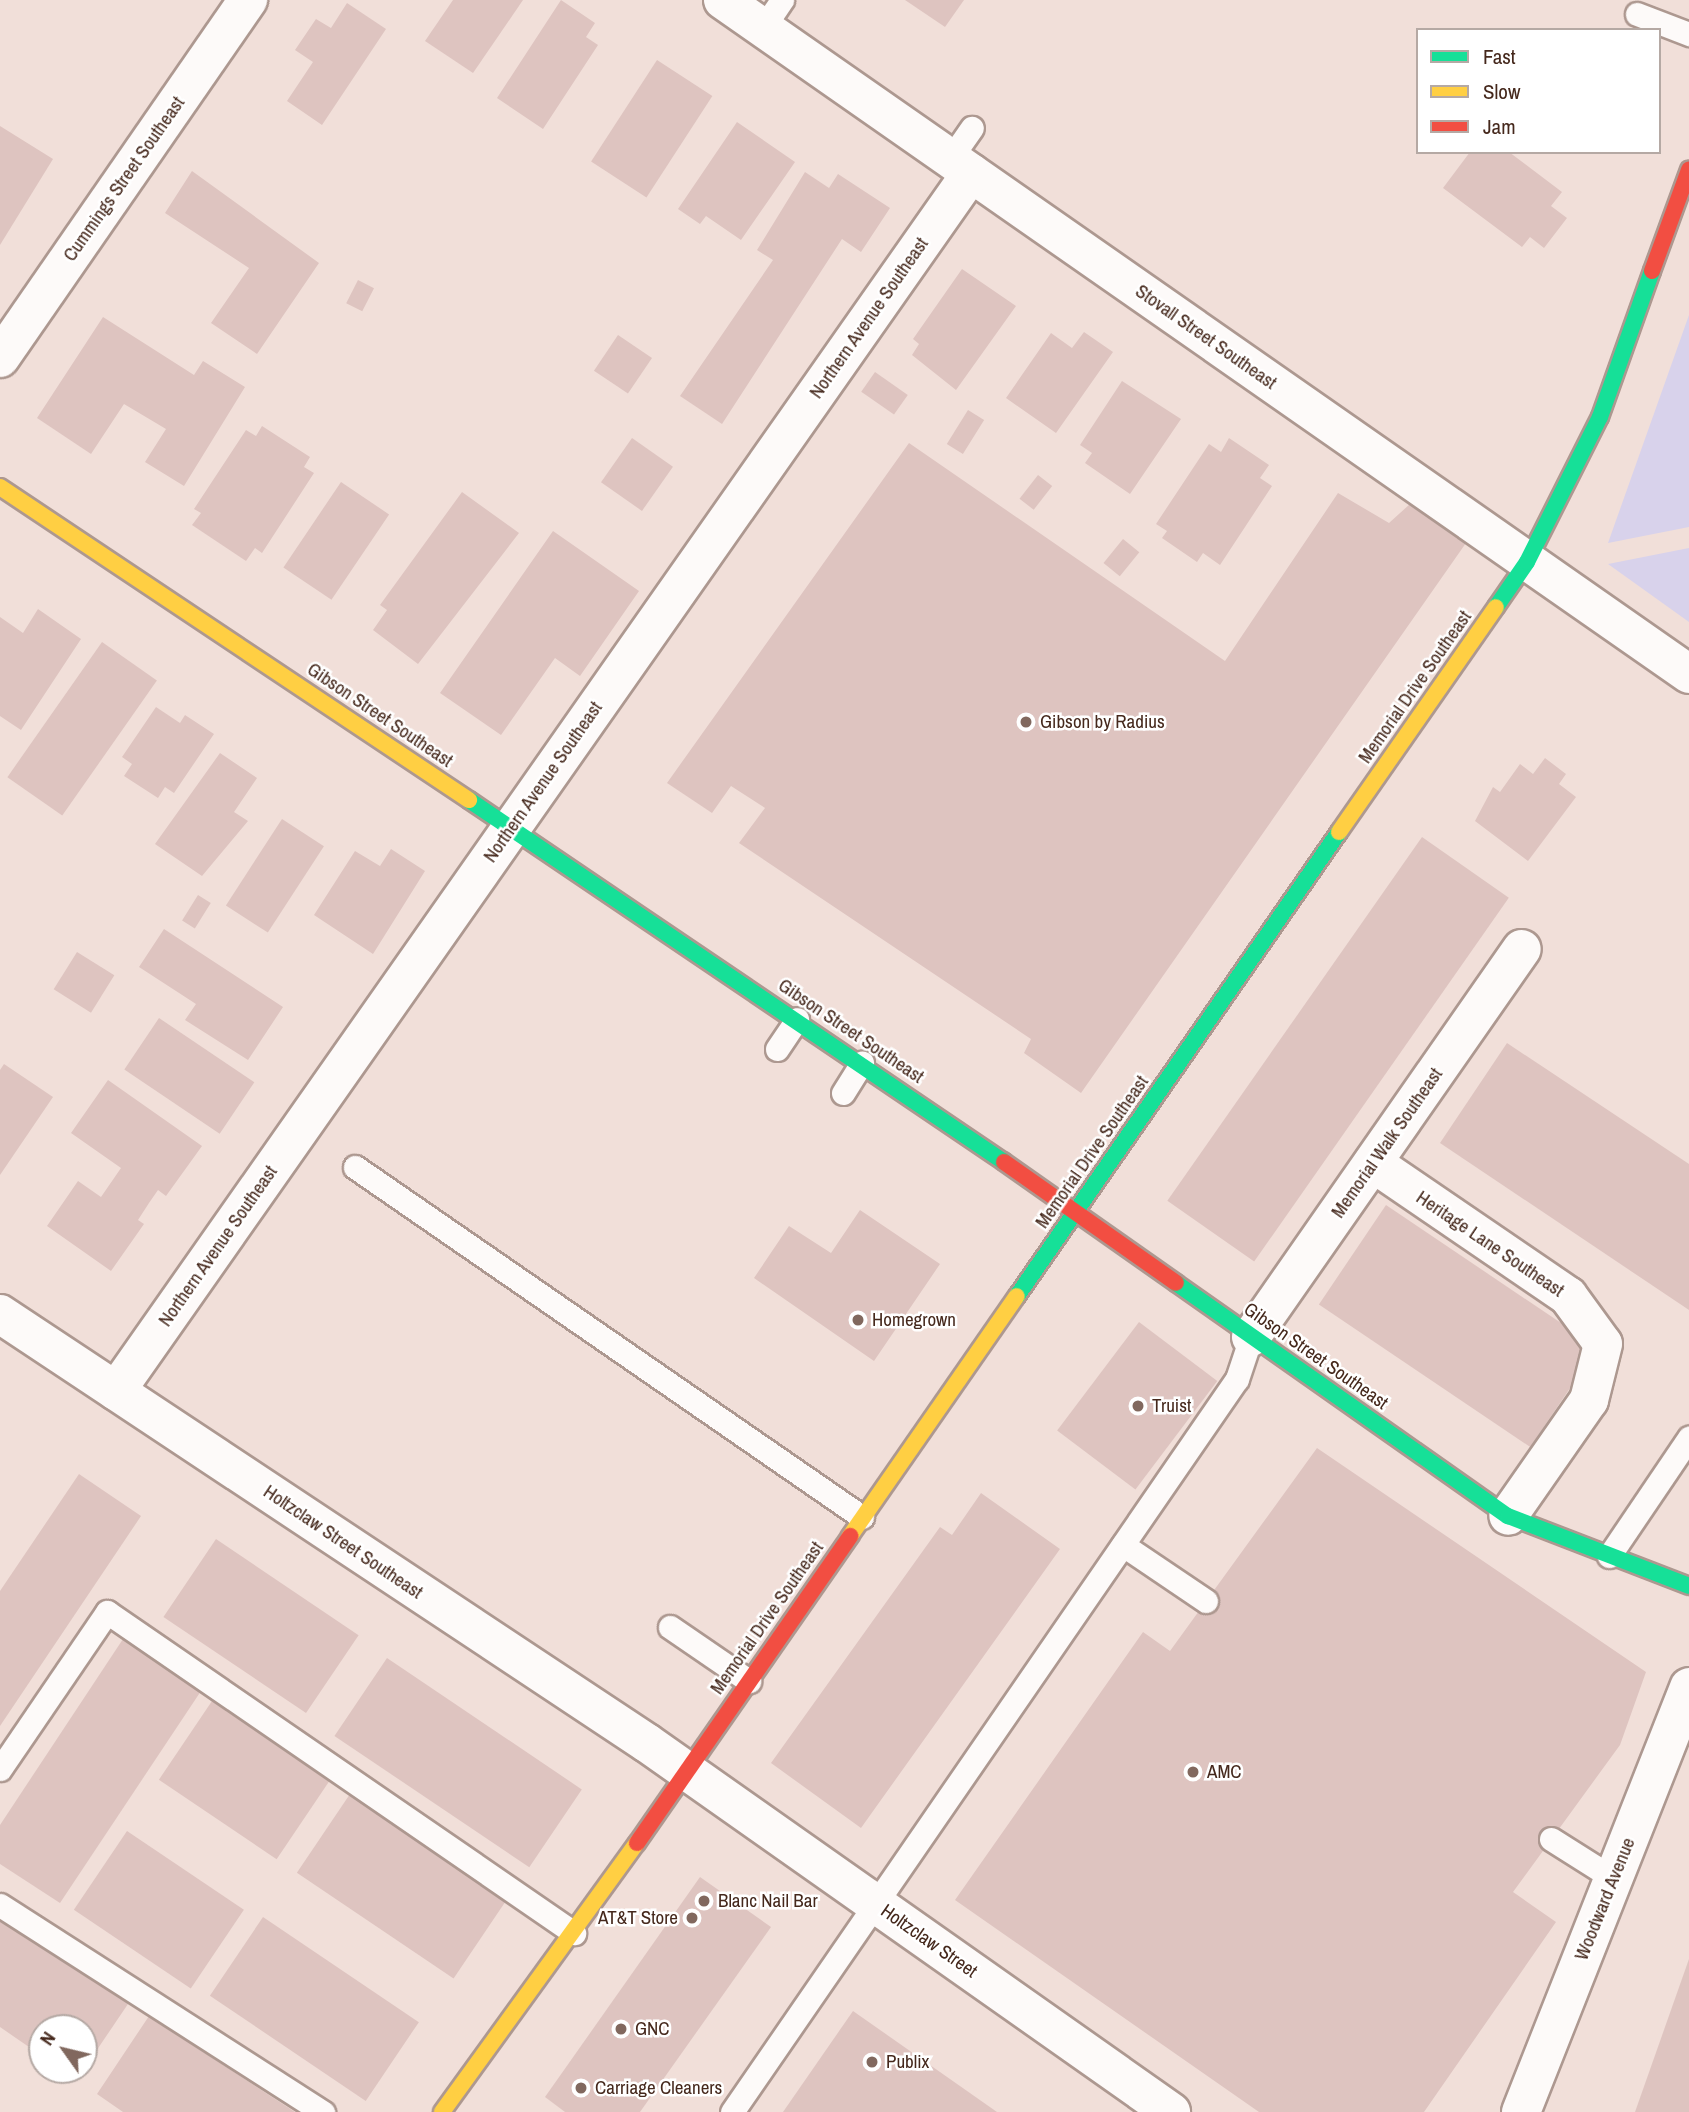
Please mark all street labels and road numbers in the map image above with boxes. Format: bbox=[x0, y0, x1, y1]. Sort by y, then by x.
street label: Cummings Street Southeast bbox=[59, 92, 189, 266]
street label: Northern Avenue Southeast bbox=[805, 233, 933, 403]
street label: Stovall Street Southeast bbox=[1131, 280, 1281, 394]
street label: Memorial Drive Southeast bbox=[1354, 606, 1476, 768]
street label: Gibson Street Southeast bbox=[303, 658, 457, 772]
street label: Northern Avenue Southeast bbox=[479, 697, 607, 867]
street label: Gibson Street Southeast bbox=[774, 974, 928, 1088]
street label: Memorial Walk Southeast bbox=[1327, 1064, 1447, 1222]
street label: Memorial Drive Southeast bbox=[1031, 1071, 1153, 1233]
street label: Northern Avenue Southeast bbox=[154, 1161, 282, 1331]
street label: Heritage Lane Southeast bbox=[1412, 1186, 1568, 1302]
street label: Gibson Street Southeast bbox=[1240, 1298, 1392, 1414]
street label: Holtzclaw Street Southeast bbox=[259, 1480, 427, 1604]
street label: Memorial Drive Southeast bbox=[706, 1537, 828, 1699]
street label: Woodward Avenue bbox=[1570, 1834, 1640, 1964]
street label: Holtzclaw Street bbox=[876, 1899, 982, 1983]

